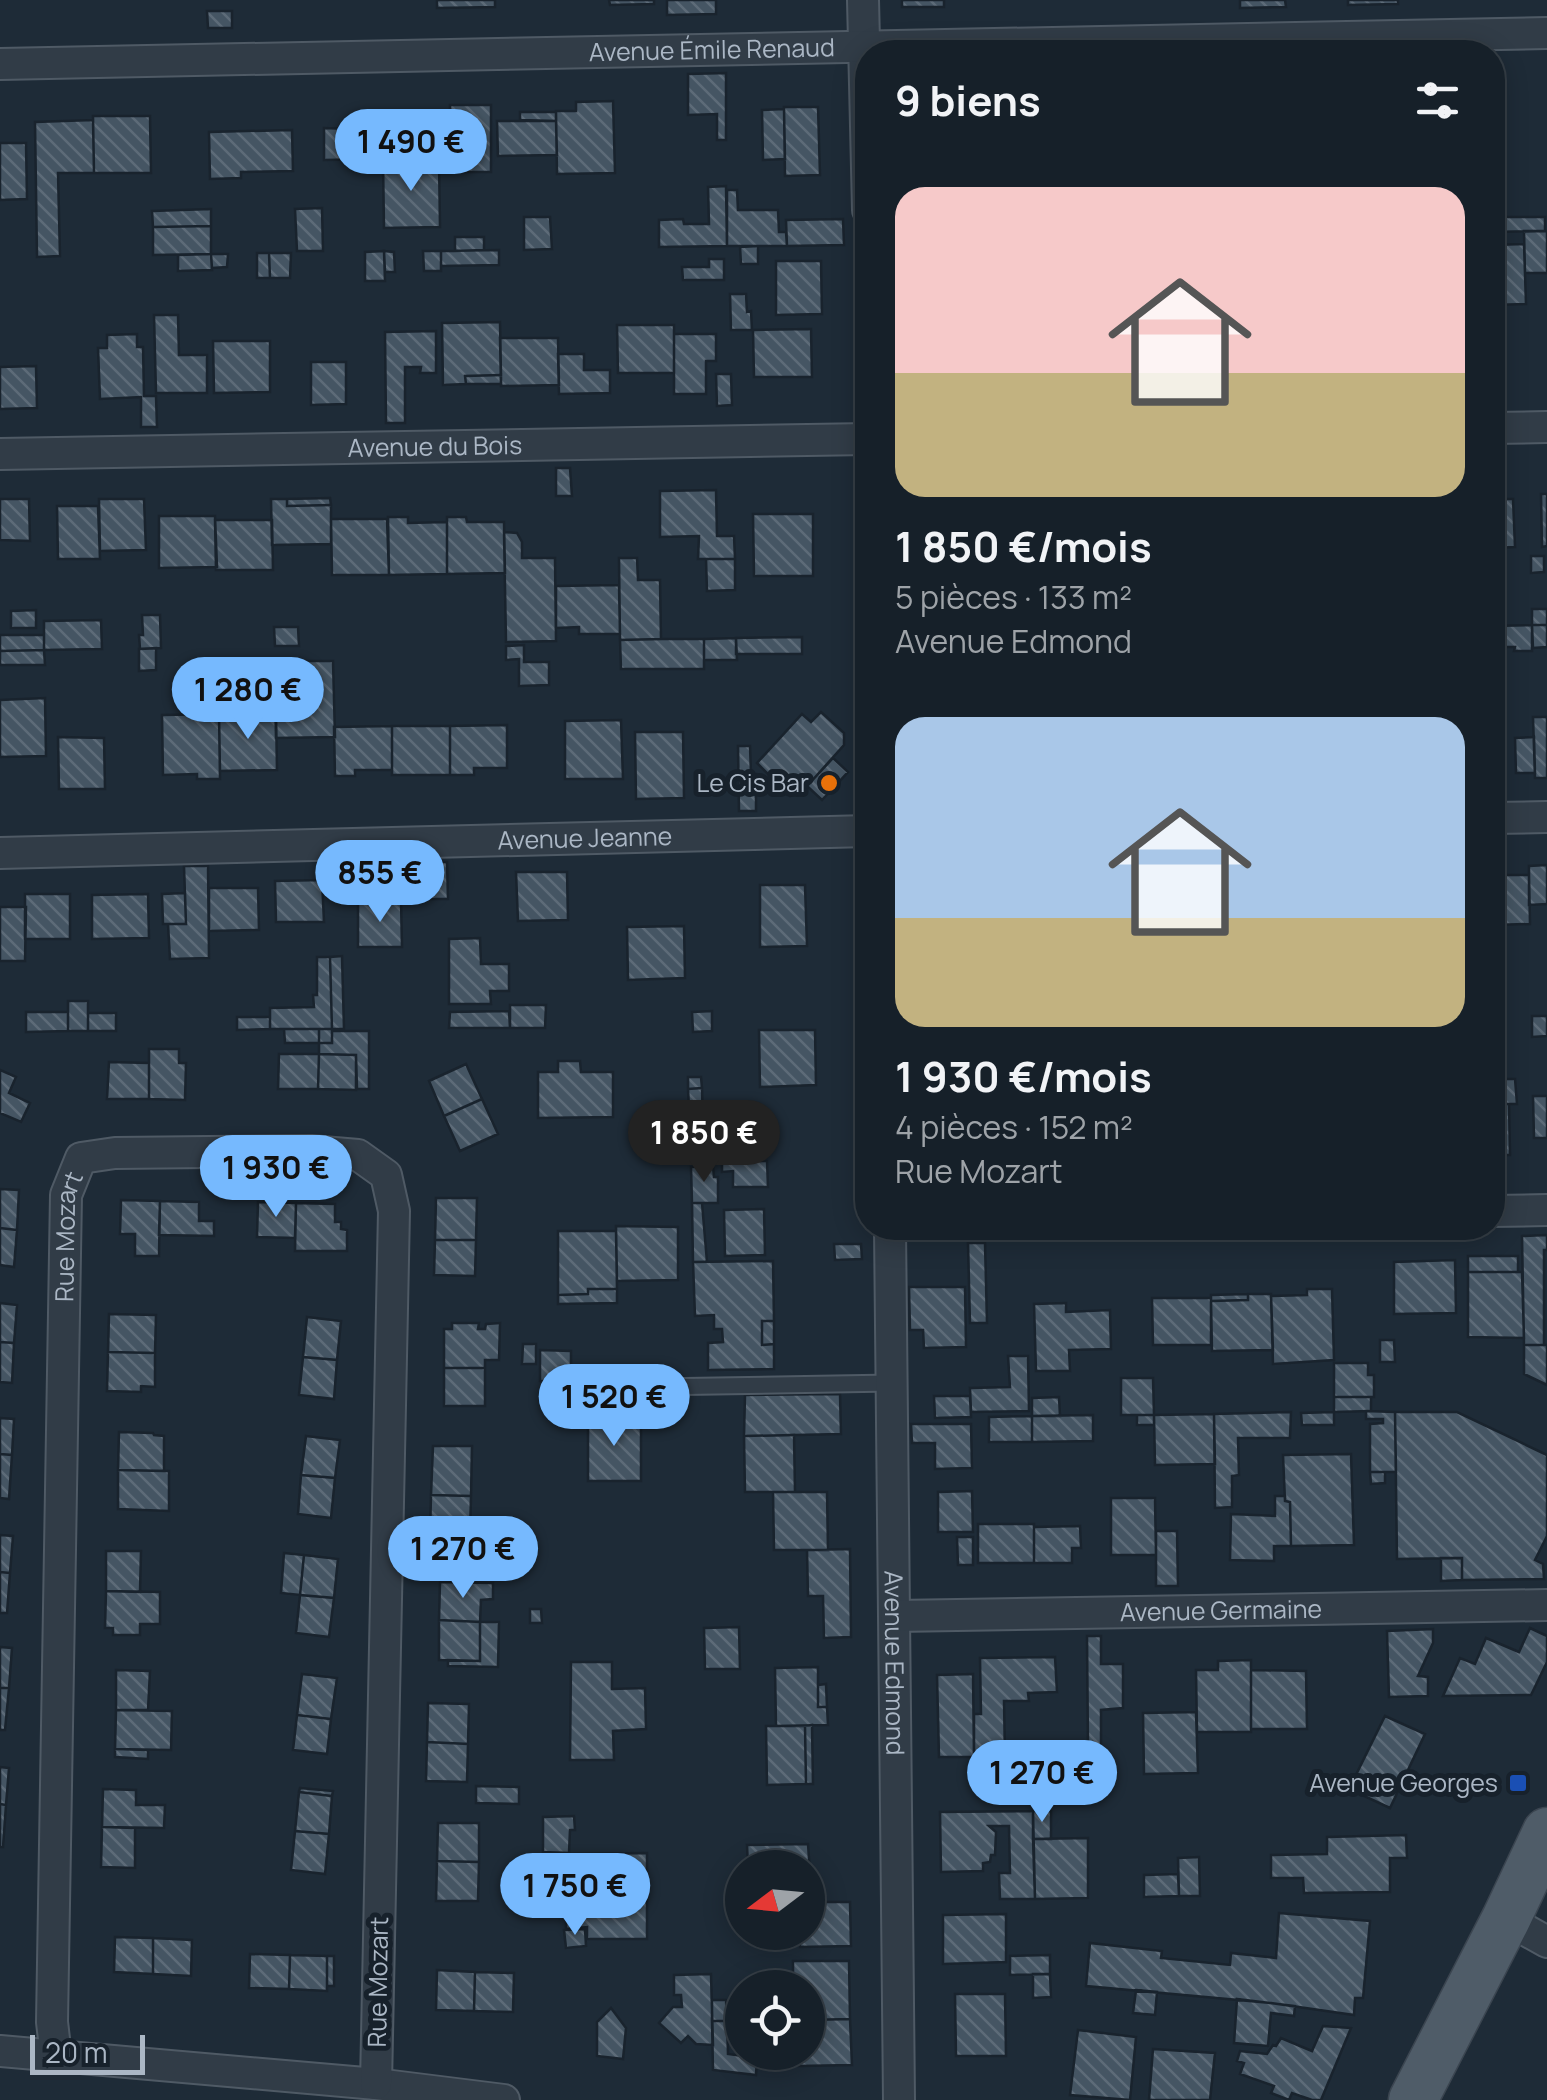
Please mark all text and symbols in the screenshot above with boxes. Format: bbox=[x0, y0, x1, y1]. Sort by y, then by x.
street label: Avenue Émile Renaud bbox=[589, 29, 835, 69]
text: 9 biens bbox=[895, 71, 1041, 129]
icon: filters bbox=[1410, 73, 1465, 128]
pin: 1 490 € bbox=[319, 109, 503, 194]
text: 1 490 € bbox=[357, 119, 465, 163]
icon: home bbox=[1090, 252, 1270, 432]
street label: Avenue du Bois bbox=[347, 427, 522, 465]
text: 1 850 €/mois bbox=[895, 517, 1152, 575]
text: 5 pièces · 133 m² bbox=[895, 575, 1132, 619]
text: Avenue Edmond bbox=[895, 619, 1132, 663]
pin: 1 280 € bbox=[156, 657, 340, 742]
text: 1 280 € bbox=[194, 667, 302, 711]
place label: Le Cis Bar bbox=[697, 765, 809, 800]
marker: Le Cis Bar bbox=[818, 772, 840, 794]
icon: home bbox=[1090, 782, 1270, 962]
street label: Avenue Jeanne bbox=[497, 818, 673, 857]
pin: 855 € bbox=[310, 840, 450, 925]
text: 855 € bbox=[337, 850, 423, 894]
text: 1 930 €/mois bbox=[895, 1047, 1152, 1105]
pin: 1 850 € bbox=[612, 1100, 796, 1185]
text: 4 pièces · 152 m² bbox=[895, 1105, 1133, 1149]
text: 1 850 € bbox=[650, 1110, 758, 1154]
pin: 1 930 € bbox=[184, 1135, 368, 1220]
text: 1 930 € bbox=[222, 1145, 330, 1189]
text: Rue Mozart bbox=[895, 1149, 1063, 1193]
street label: Rue Mozart bbox=[46, 1166, 91, 1302]
pin: 1 520 € bbox=[522, 1364, 706, 1449]
text: 1 520 € bbox=[561, 1374, 667, 1418]
pin: 1 270 € bbox=[371, 1516, 555, 1601]
text: 1 270 € bbox=[410, 1526, 516, 1570]
street label: Avenue Edmond bbox=[877, 1570, 913, 1756]
street label: Avenue Germaine bbox=[1120, 1591, 1322, 1629]
pin: 1 270 € bbox=[950, 1740, 1134, 1825]
text: 1 270 € bbox=[989, 1750, 1095, 1794]
place label: Avenue Georges bbox=[1309, 1765, 1498, 1800]
marker: Avenue Georges bbox=[1507, 1772, 1529, 1794]
north arrow bbox=[725, 1850, 825, 1950]
map controls bbox=[725, 1850, 825, 2070]
pin: 1 750 € bbox=[483, 1853, 667, 1938]
text: 1 750 € bbox=[522, 1863, 628, 1907]
street label: Rue Mozart bbox=[359, 1916, 396, 2048]
button: locate bbox=[725, 1970, 825, 2070]
scale bar bbox=[30, 2030, 145, 2074]
text: 20 m bbox=[45, 2033, 107, 2071]

